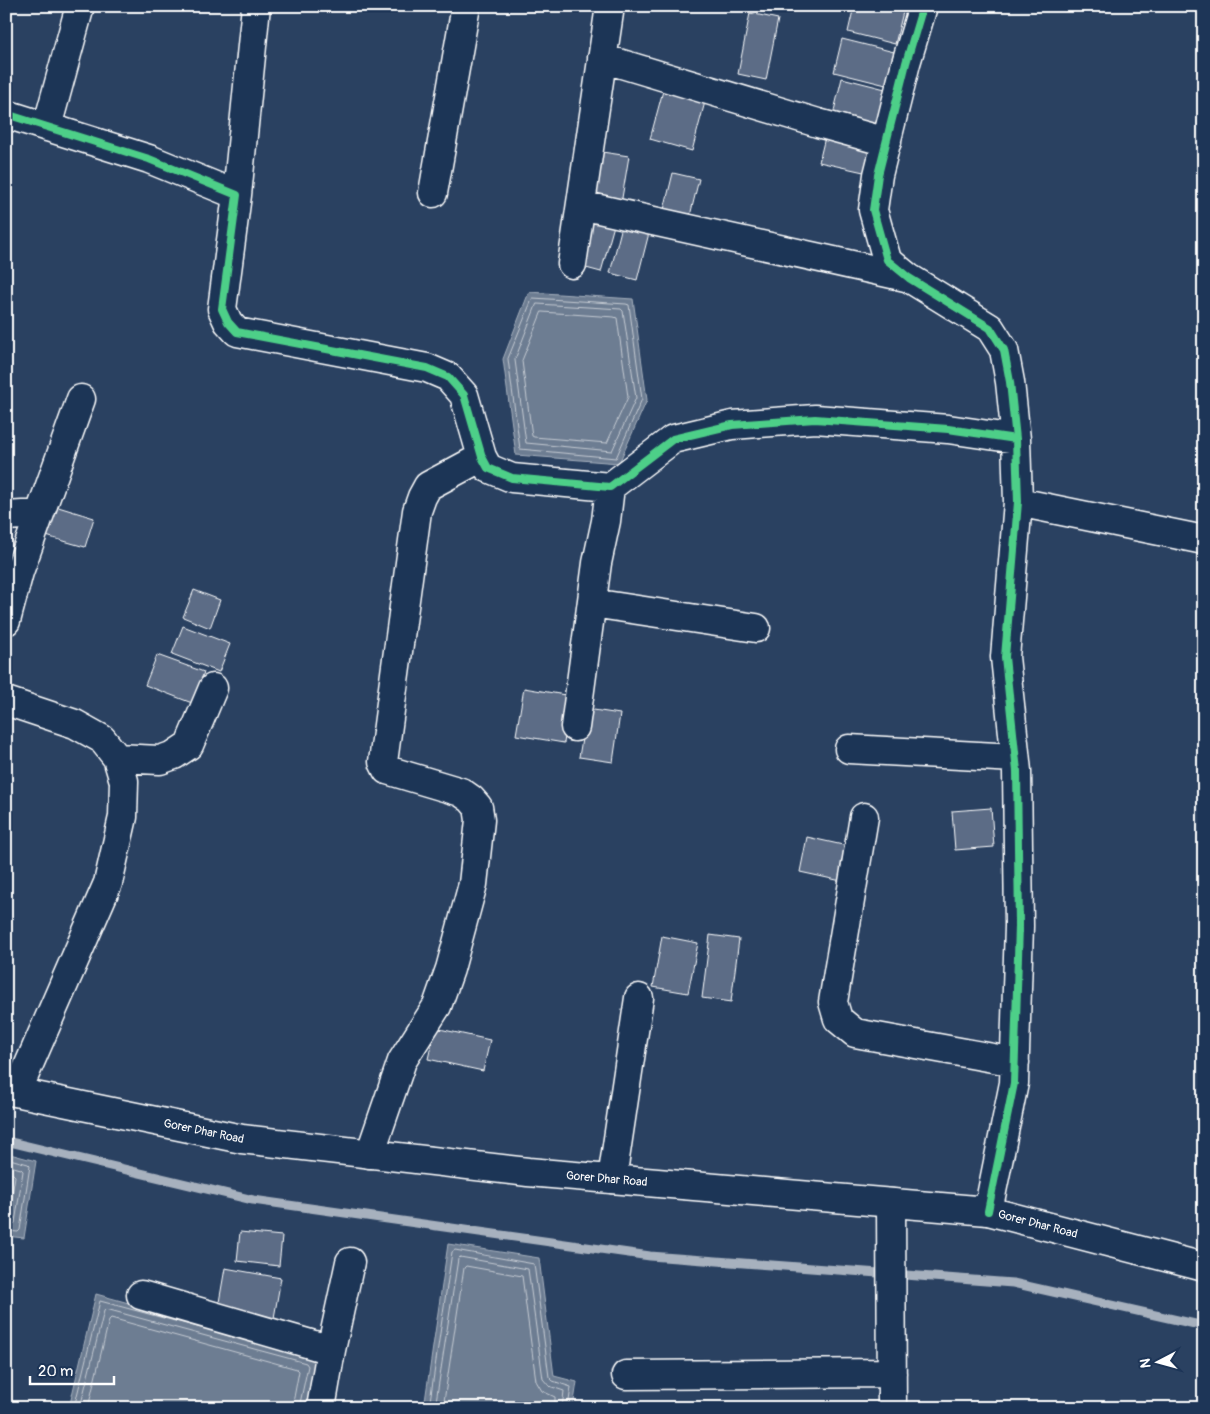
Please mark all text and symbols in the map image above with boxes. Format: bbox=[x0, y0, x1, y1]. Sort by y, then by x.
street label: Gorer Dhar Road bbox=[162, 1116, 245, 1147]
street label: Gorer Dhar Road bbox=[565, 1168, 648, 1190]
street label: Gorer Dhar Road bbox=[996, 1207, 1079, 1242]
north arrow bbox=[1132, 1336, 1182, 1386]
scale bar bbox=[30, 1354, 114, 1386]
text: N bbox=[1137, 1358, 1155, 1369]
text: 20 m bbox=[38, 1362, 73, 1381]

